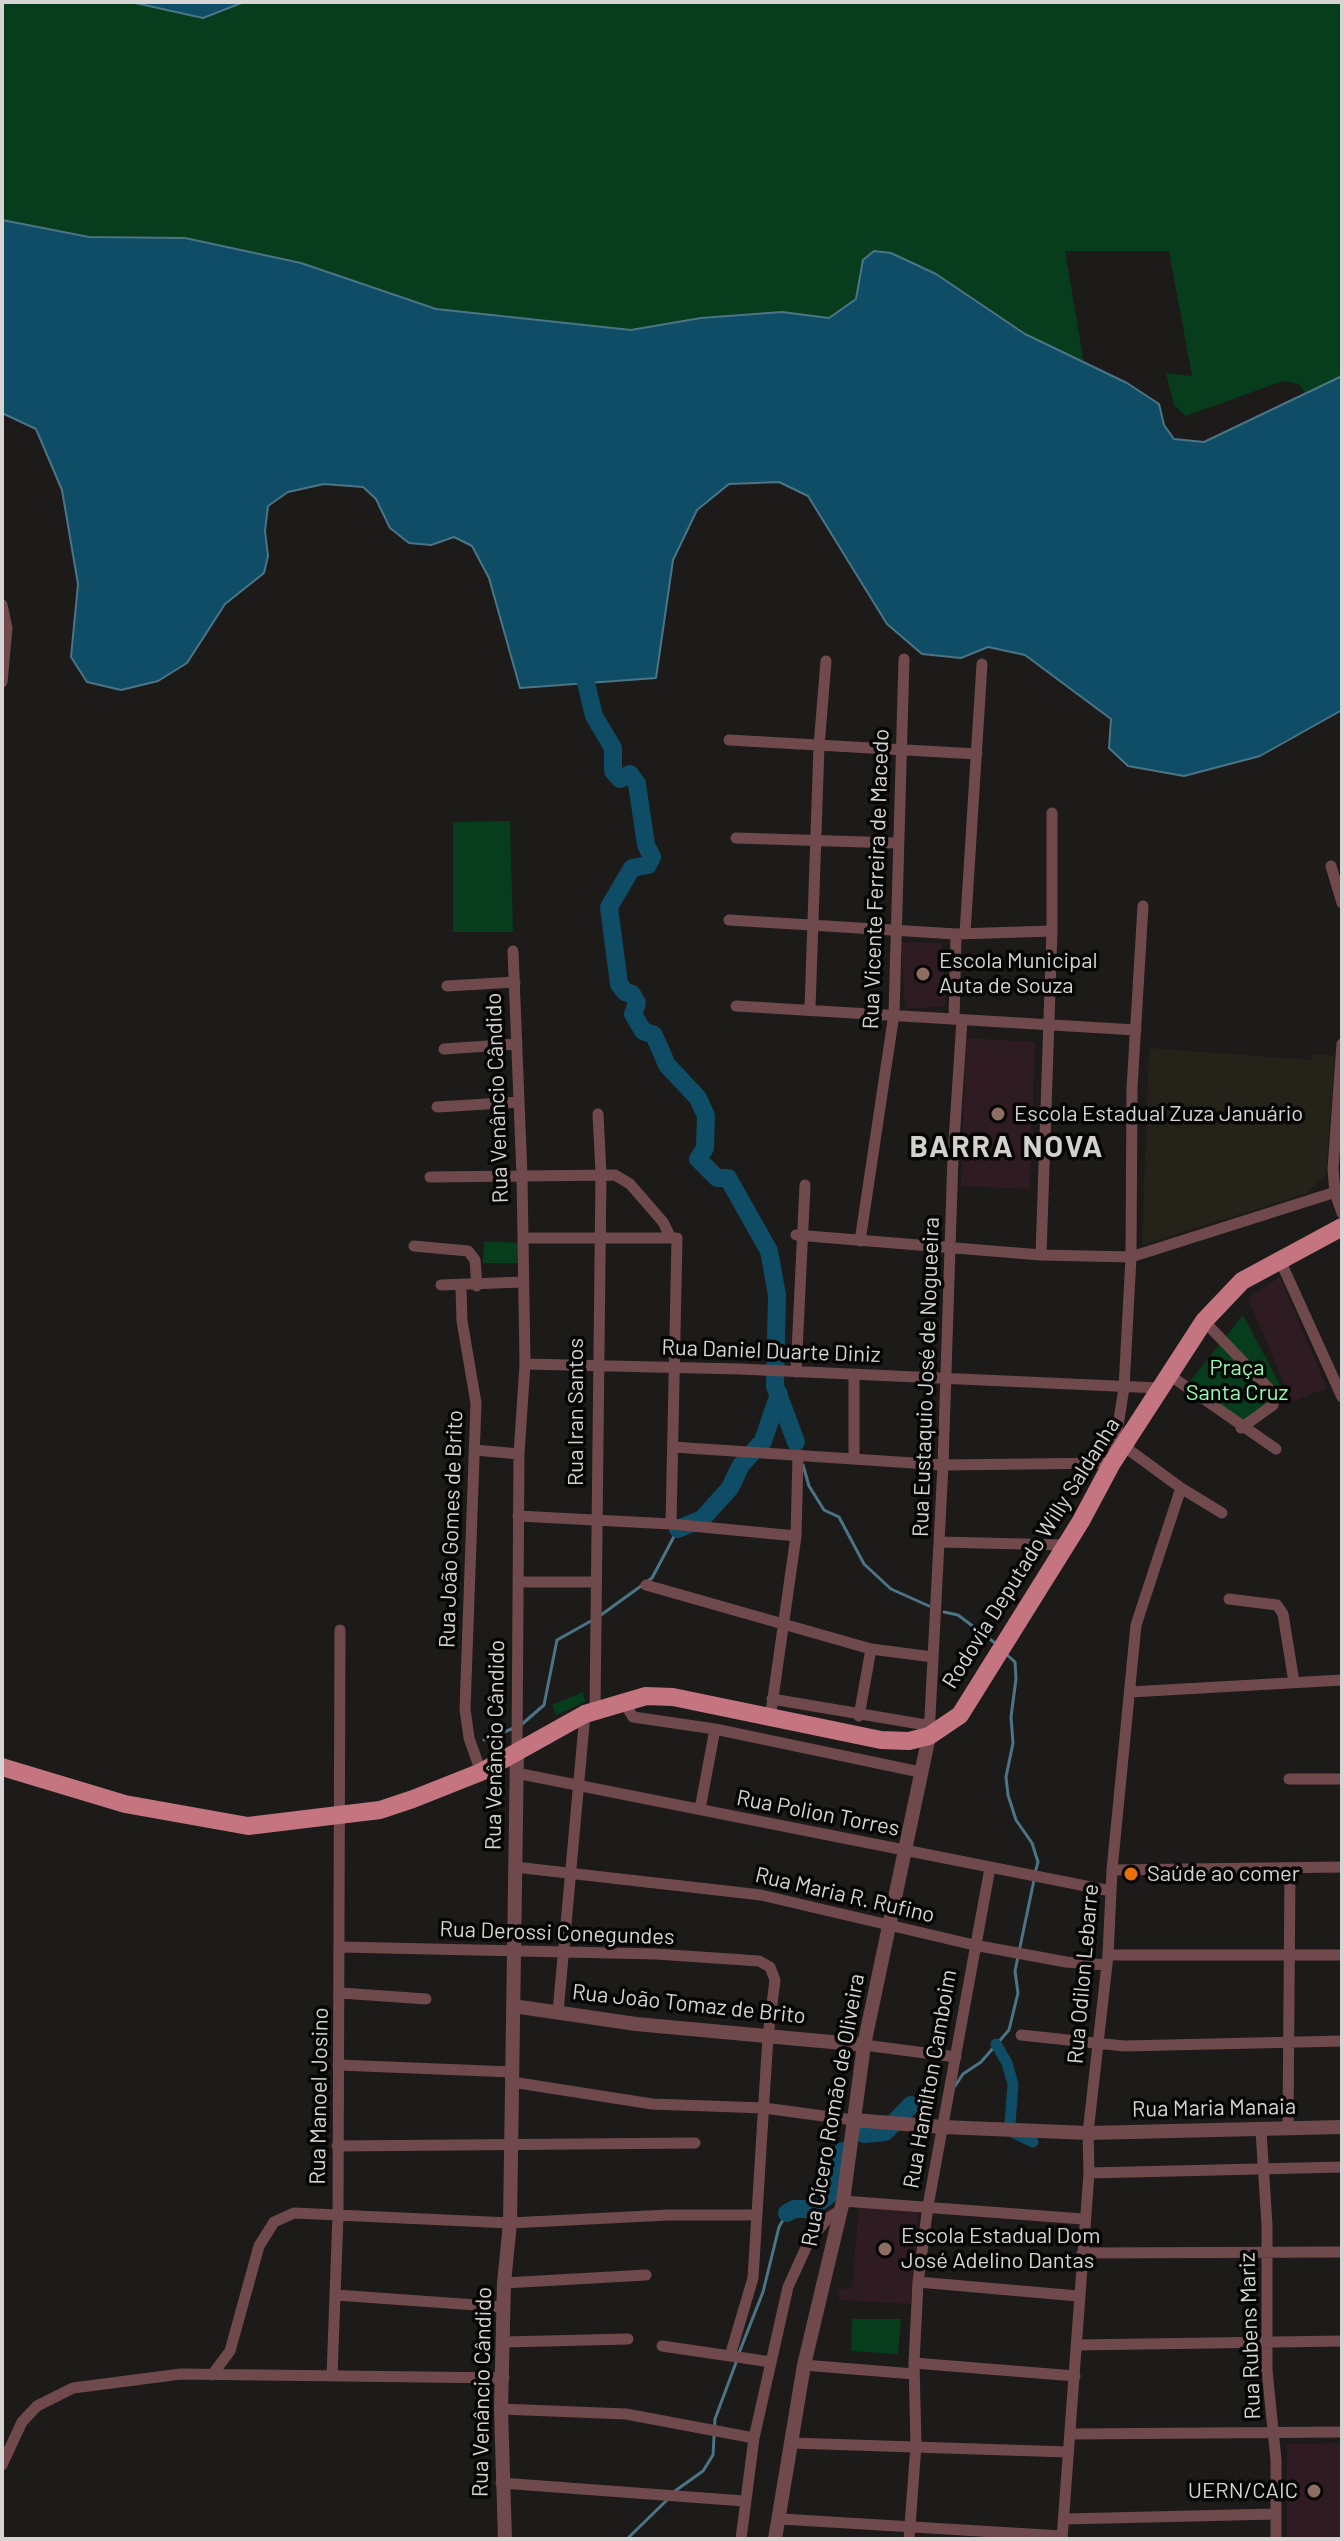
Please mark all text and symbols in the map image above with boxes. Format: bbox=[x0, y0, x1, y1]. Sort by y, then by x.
street label: Rua Vicente Ferreira de Macedo bbox=[858, 728, 894, 1030]
place label: Escola Municipal Auta de Souza bbox=[939, 948, 1097, 1000]
marker: Escola Municipal Auta de Souza bbox=[914, 965, 932, 983]
street label: Rua Venâncio Cândido bbox=[480, 992, 514, 1204]
place label: Escola Estadual Zuza Januário bbox=[1014, 1101, 1303, 1127]
marker: Escola Estadual Zuza Januário bbox=[989, 1105, 1007, 1123]
district label: BARRA NOVA bbox=[910, 1129, 1104, 1165]
street label: Rua Eustaquio José de Nogueeira bbox=[907, 1217, 945, 1537]
street label: Rua Daniel Duarte Diniz bbox=[661, 1334, 881, 1368]
street label: Rua Iran Santos bbox=[563, 1338, 589, 1486]
park label: Praça Santa Cruz bbox=[1186, 1355, 1288, 1406]
street label: Rua João Gomes de Brito bbox=[434, 1409, 468, 1649]
street label: Rodovia Deputado Willy Saldanha bbox=[936, 1413, 1126, 1693]
street label: Rua Venâncio Cândido bbox=[480, 1640, 510, 1850]
street label: Rua Polion Torres bbox=[734, 1784, 902, 1842]
street label: Rua Maria R. Rufino bbox=[753, 1861, 937, 1929]
place label: Saúde ao comer bbox=[1147, 1861, 1300, 1887]
marker: Saúde ao comer bbox=[1122, 1865, 1140, 1883]
street label: Rua Odilon Lebarre bbox=[1062, 1883, 1104, 2065]
street label: Rua Derossi Conegundes bbox=[439, 1916, 675, 1950]
street label: Rua Hamilton Camboim bbox=[898, 1968, 962, 2190]
street label: Rua Cícero Romão de Oliveira bbox=[796, 1972, 870, 2248]
street label: Rua João Tomaz de Brito bbox=[571, 1979, 807, 2029]
street label: Rua Manoel Josino bbox=[304, 2007, 334, 2185]
street label: Rua Maria Manaia bbox=[1132, 2093, 1296, 2123]
place label: Escola Estadual Dom José Adelino Dantas bbox=[901, 2223, 1100, 2274]
marker: Escola Estadual Dom José Adelino Dantas bbox=[876, 2240, 894, 2258]
street label: Rua Rubens Mariz bbox=[1234, 2252, 1266, 2420]
street label: Rua Venâncio Cândido bbox=[467, 2287, 497, 2497]
place label: UERN/CAIC bbox=[1188, 2478, 1298, 2504]
marker: UERN/CAIC bbox=[1305, 2482, 1323, 2500]

